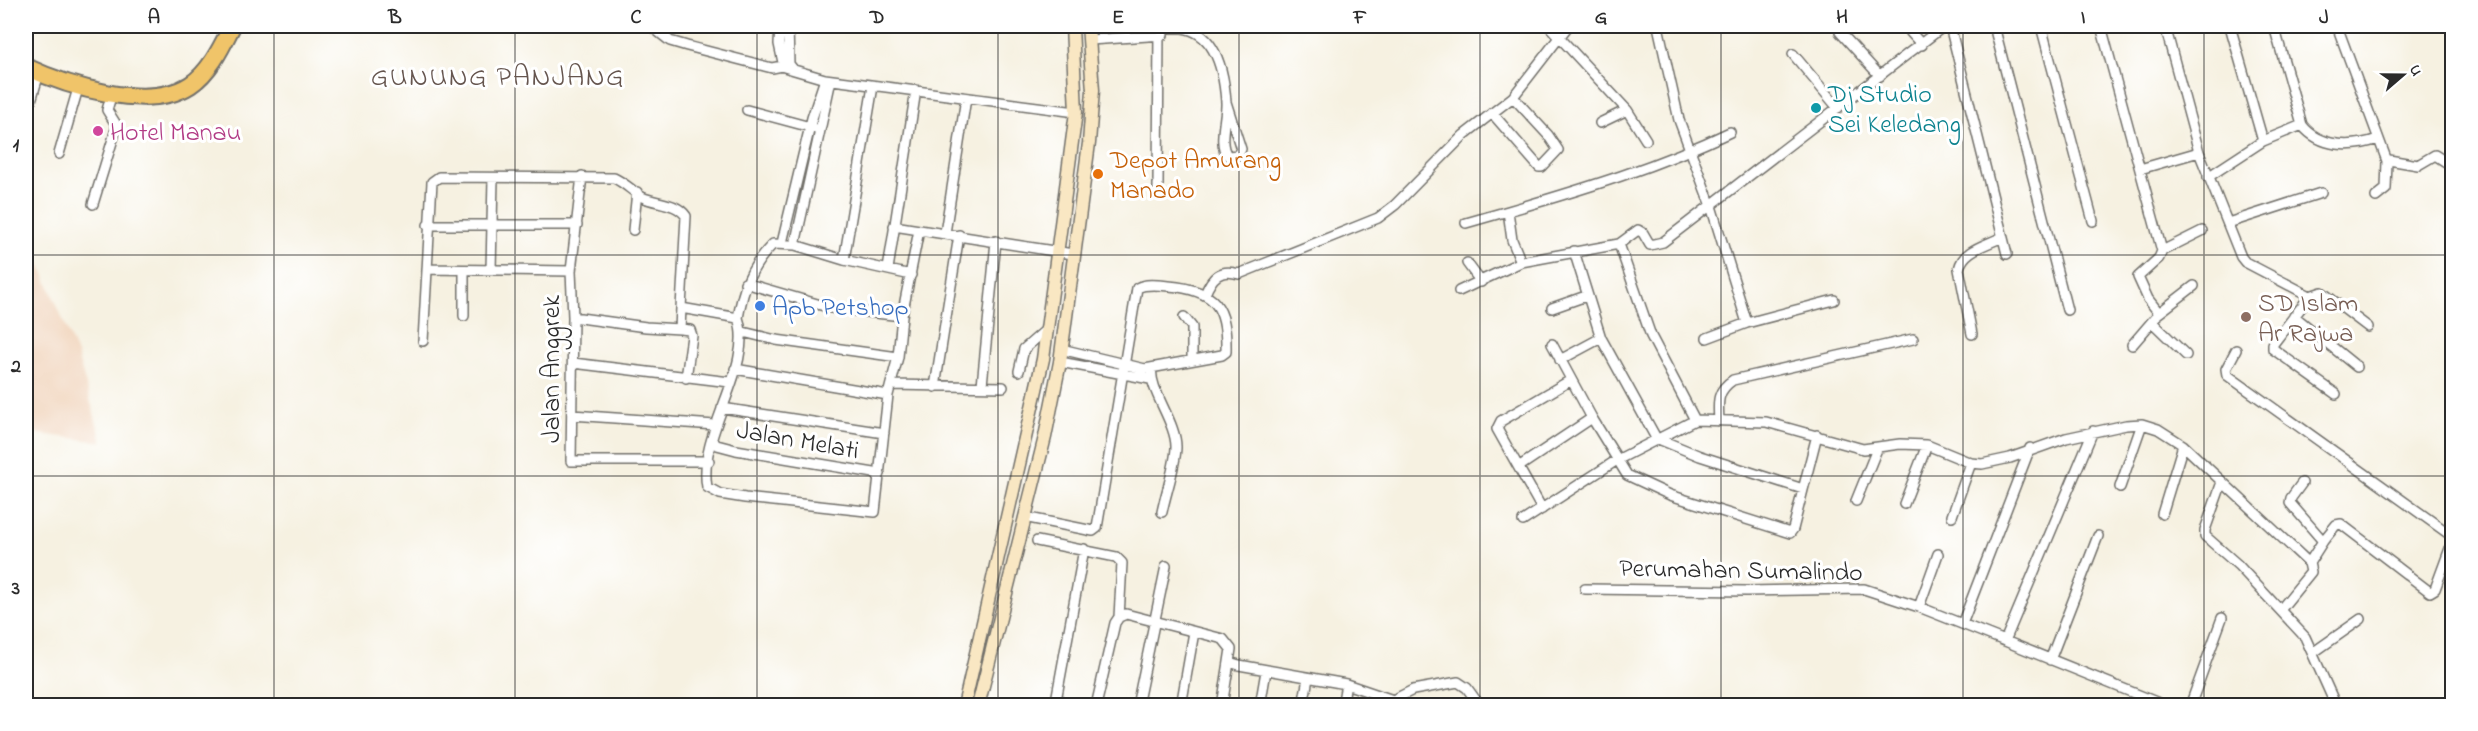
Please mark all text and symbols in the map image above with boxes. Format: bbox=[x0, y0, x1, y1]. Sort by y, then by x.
text: A bbox=[148, 4, 160, 33]
text: B bbox=[387, 4, 402, 33]
text: C bbox=[631, 4, 642, 33]
text: D bbox=[869, 4, 884, 33]
text: E bbox=[1112, 4, 1124, 33]
text: F bbox=[1353, 4, 1367, 33]
text: G bbox=[1595, 4, 1608, 33]
text: H bbox=[1836, 4, 1848, 33]
text: I bbox=[2081, 4, 2086, 33]
text: J bbox=[2319, 4, 2329, 33]
north arrow bbox=[2373, 45, 2433, 105]
district label: GUNUNG PANJANG bbox=[371, 58, 625, 99]
text: U bbox=[2402, 62, 2428, 79]
place label: Dj Studio Sei Keledang bbox=[1827, 77, 1961, 145]
marker: Dj Studio Sei Keledang bbox=[1809, 101, 1823, 115]
place label: Hotel Manau bbox=[110, 115, 241, 153]
marker: Hotel Manau bbox=[91, 124, 105, 138]
text: 1 bbox=[13, 132, 20, 161]
place label: Depot Amurang Manado bbox=[1109, 143, 1281, 211]
marker: Depot Amurang Manado bbox=[1091, 167, 1105, 181]
place label: SD Islam Ar Rajwa bbox=[2258, 286, 2358, 354]
place label: Apb Petshop bbox=[772, 290, 909, 328]
street label: Jalan Anggrek bbox=[534, 295, 572, 443]
marker: Apb Petshop bbox=[753, 299, 767, 313]
marker: SD Islam Ar Rajwa bbox=[2239, 310, 2253, 324]
text: 2 bbox=[10, 353, 21, 382]
street label: Jalan Melati bbox=[733, 413, 862, 471]
street label: Perumahan Sumalindo bbox=[1619, 551, 1863, 593]
text: 3 bbox=[11, 575, 20, 604]

